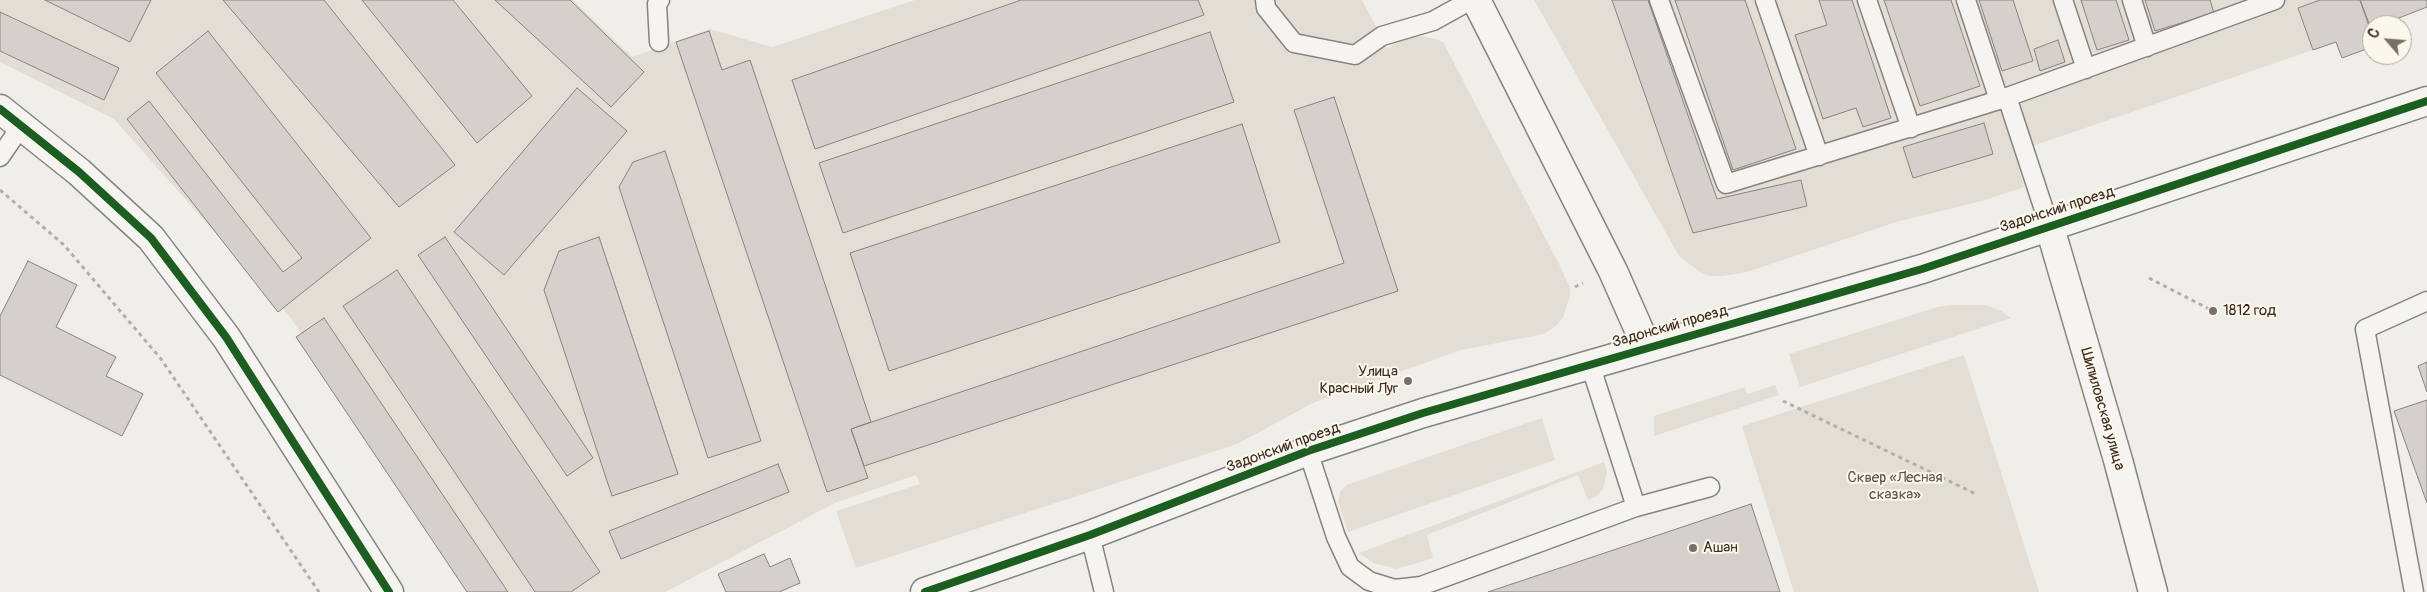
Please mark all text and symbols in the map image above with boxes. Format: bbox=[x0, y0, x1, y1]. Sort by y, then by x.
north arrow bbox=[2362, 15, 2412, 65]
text: С bbox=[2365, 26, 2384, 41]
street label: Задонский проезд bbox=[1997, 183, 2117, 237]
street label: Задонский проезд bbox=[1610, 302, 1730, 352]
place label: 1812 год bbox=[2223, 302, 2276, 320]
marker: 1812 год bbox=[2207, 305, 2219, 317]
street label: Шипиловская улица bbox=[2076, 346, 2128, 472]
place label: Улица Красный Луг bbox=[1320, 363, 1398, 398]
marker: Улица Красный Луг bbox=[1402, 375, 1414, 387]
street label: Задонский проезд bbox=[1224, 419, 1342, 477]
park label: Сквер «Лесная сказка» bbox=[1847, 469, 1943, 504]
place label: Ашан bbox=[1703, 539, 1738, 557]
marker: Ашан bbox=[1687, 542, 1699, 554]

